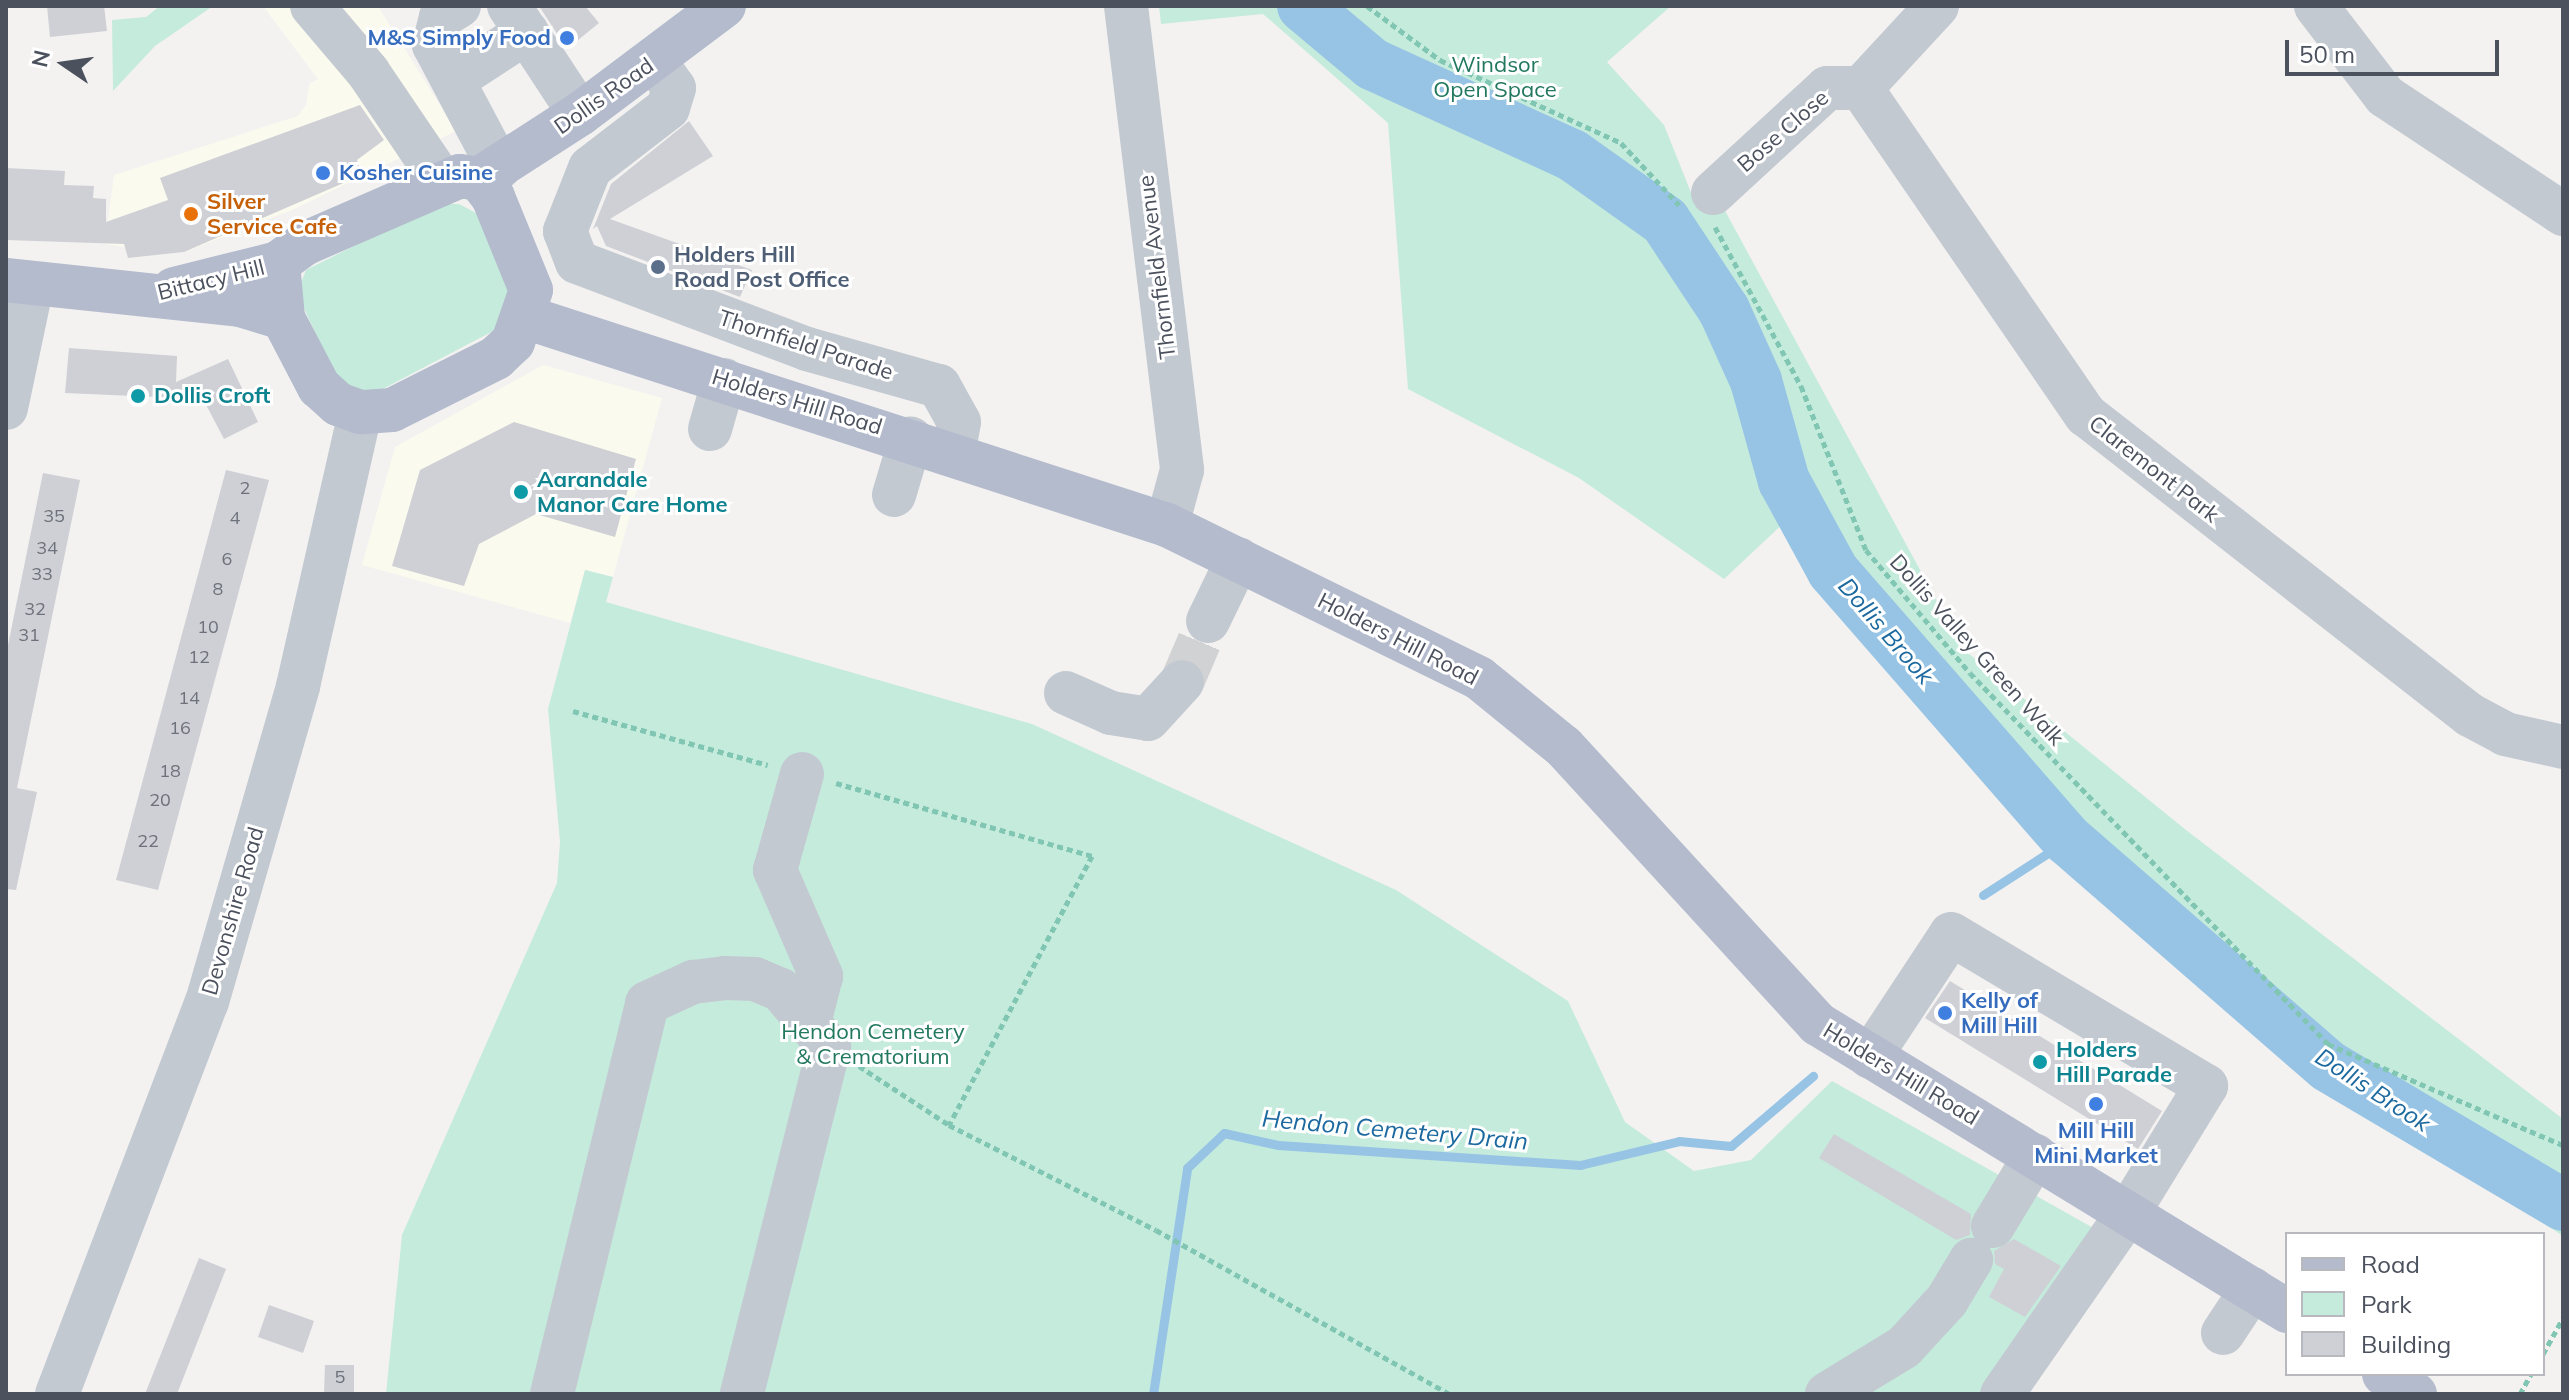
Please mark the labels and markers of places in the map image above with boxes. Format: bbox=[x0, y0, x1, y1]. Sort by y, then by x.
place label: M&S Simply Food bbox=[368, 25, 551, 51]
marker: M&S Simply Food bbox=[558, 29, 576, 47]
place label: Kosher Cuisine bbox=[339, 160, 493, 186]
marker: Kosher Cuisine bbox=[314, 164, 332, 182]
place label: Silver Service Cafe bbox=[207, 188, 337, 240]
marker: Silver Service Cafe bbox=[182, 205, 200, 223]
place label: Holders Hill Road Post Office bbox=[674, 241, 850, 292]
marker: Holders Hill Road Post Office bbox=[649, 258, 667, 276]
place label: Dollis Croft bbox=[154, 383, 270, 409]
marker: Dollis Croft bbox=[129, 387, 147, 405]
place label: Aarandale Manor Care Home bbox=[537, 466, 727, 518]
marker: Aarandale Manor Care Home bbox=[512, 483, 530, 501]
place label: Kelly of Mill Hill bbox=[1961, 987, 2038, 1038]
marker: Kelly of Mill Hill bbox=[1936, 1004, 1954, 1022]
place label: Holders Hill Parade bbox=[2056, 1036, 2172, 1088]
marker: Holders Hill Parade bbox=[2031, 1053, 2049, 1071]
marker: Mill Hill Mini Market bbox=[2087, 1095, 2105, 1113]
place label: Mill Hill Mini Market bbox=[2034, 1117, 2158, 1168]

